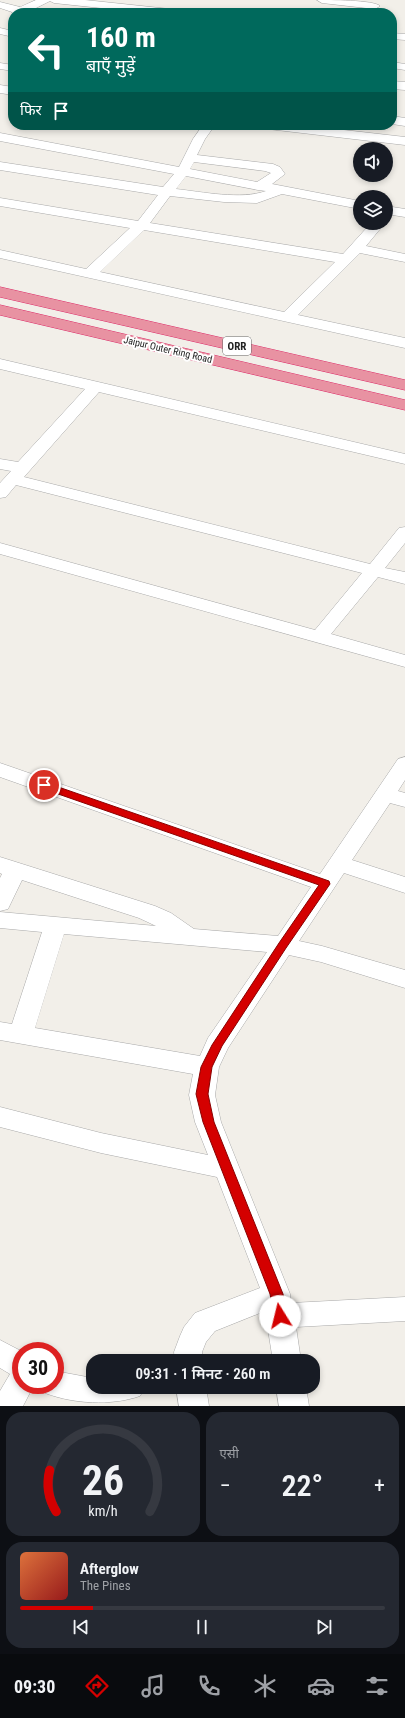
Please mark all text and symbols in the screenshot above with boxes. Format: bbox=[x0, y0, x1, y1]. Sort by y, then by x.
text: 160 m bbox=[86, 21, 156, 54]
icon: left bbox=[20, 24, 72, 76]
text: बाएँ मुड़ें bbox=[86, 55, 135, 76]
icon: arrive bbox=[50, 100, 72, 122]
text: फिर bbox=[20, 101, 42, 119]
map controls bbox=[353, 142, 393, 230]
button: sound bbox=[353, 142, 393, 182]
button: layers bbox=[353, 190, 393, 230]
street label: Jaipur Outer Ring Road bbox=[122, 334, 213, 365]
road number: ORR bbox=[223, 337, 251, 355]
pin bbox=[27, 768, 61, 802]
icon: arrive bbox=[33, 774, 55, 796]
position arrow bbox=[259, 1295, 301, 1337]
speed limit sign: 30 bbox=[12, 1342, 64, 1394]
text: 09:31 · 1 मिनट · 260 m bbox=[136, 1365, 270, 1383]
text: एसी bbox=[220, 1446, 239, 1461]
text: 26 bbox=[82, 1456, 124, 1505]
text: 22° bbox=[281, 1468, 323, 1503]
text: − bbox=[220, 1473, 231, 1498]
text: + bbox=[374, 1473, 385, 1498]
text: km/h bbox=[88, 1503, 117, 1519]
text: Afterglow bbox=[80, 1560, 139, 1578]
text: The Pines bbox=[80, 1578, 131, 1593]
icon: previous bbox=[70, 1616, 92, 1638]
icon: pause bbox=[191, 1616, 213, 1638]
icon: next bbox=[313, 1616, 335, 1638]
icon: directions bbox=[83, 1672, 111, 1700]
icon: music bbox=[139, 1672, 167, 1700]
icon: phone bbox=[195, 1672, 223, 1700]
icon: climate bbox=[251, 1672, 279, 1700]
icon: car bbox=[307, 1672, 335, 1700]
icon: filters bbox=[363, 1672, 391, 1700]
text: 09:30 bbox=[14, 1676, 55, 1697]

